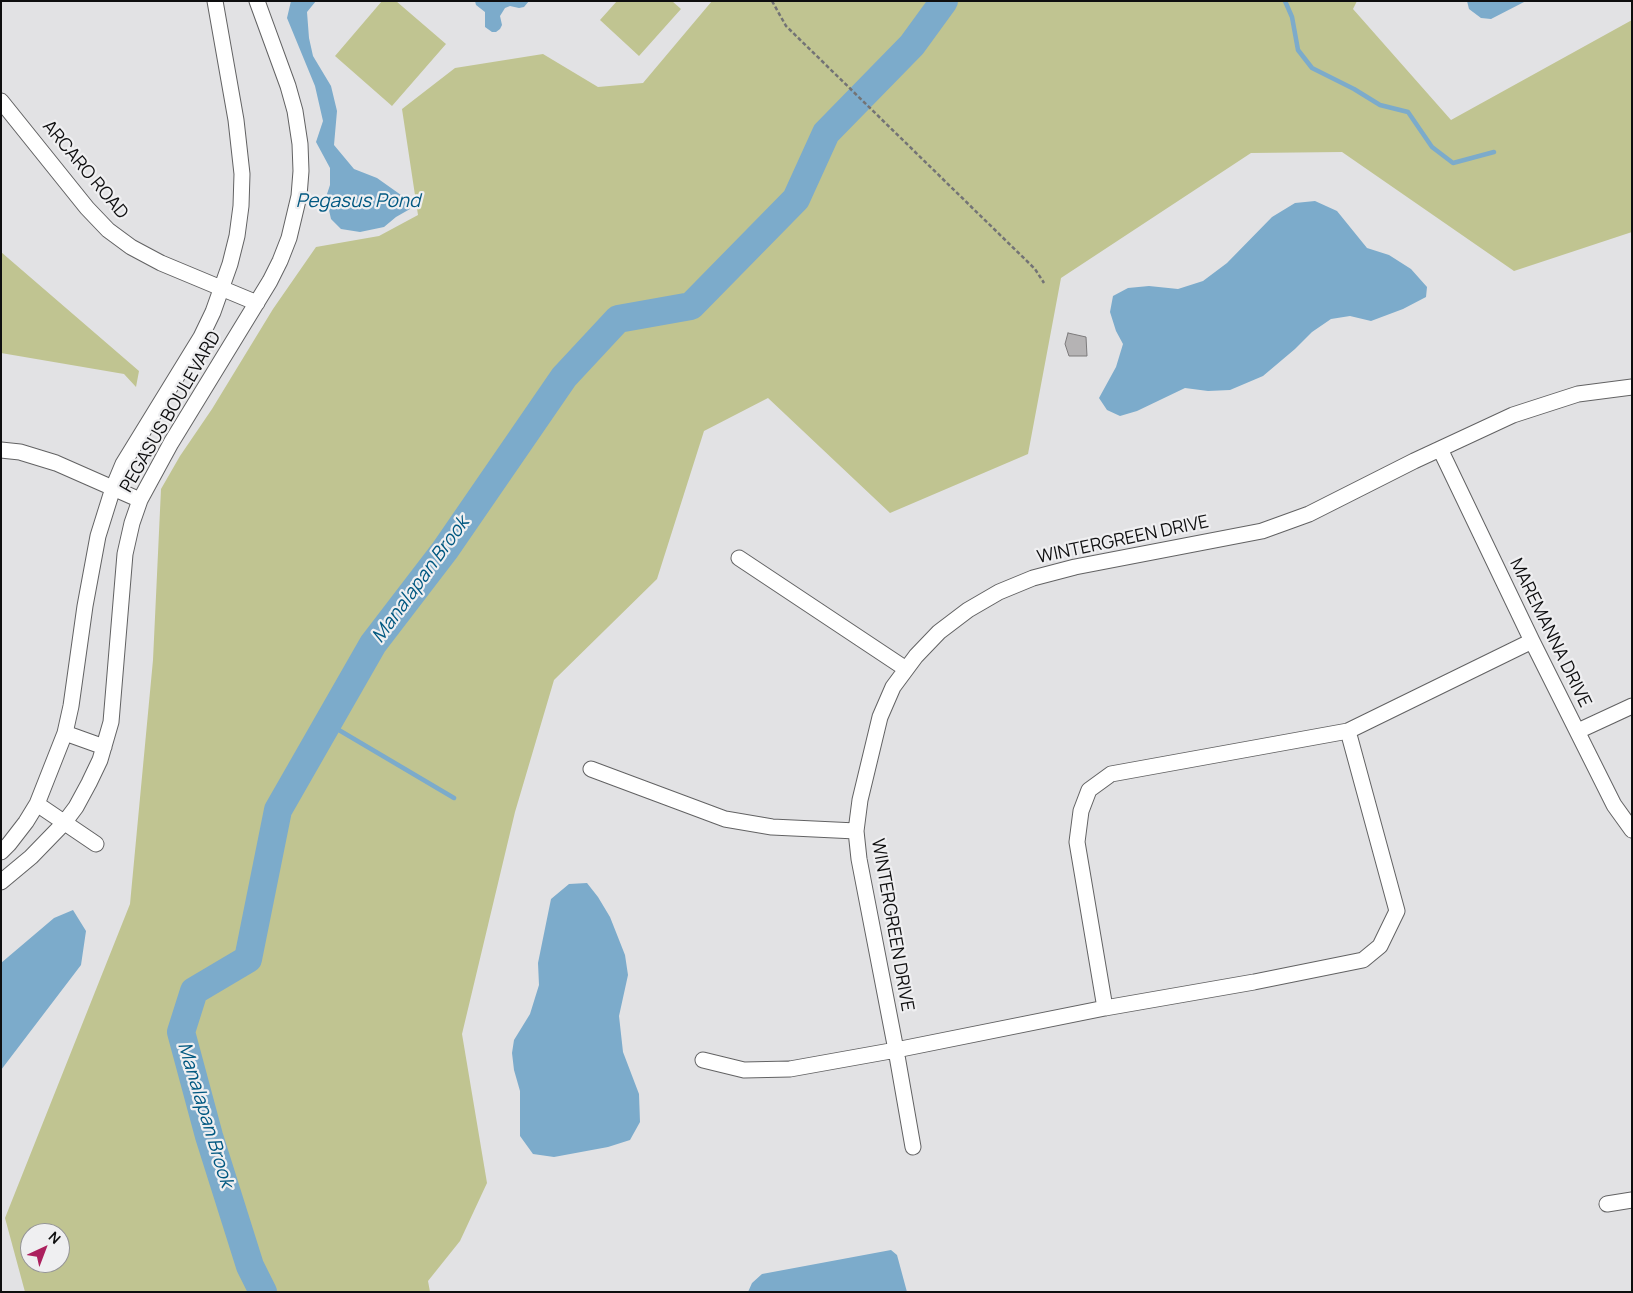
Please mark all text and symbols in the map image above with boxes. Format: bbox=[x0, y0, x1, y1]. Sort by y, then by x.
street label: ARCARO ROAD bbox=[38, 116, 132, 224]
water label: Pegasus Pond bbox=[296, 191, 420, 213]
street label: PEGASUS BOULEVARD bbox=[116, 328, 226, 496]
street label: WINTERGREEN DRIVE bbox=[1035, 511, 1211, 569]
water label: Manalapan Brook bbox=[368, 512, 474, 648]
street label: MAREMANNA DRIVE bbox=[1505, 555, 1595, 711]
street label: WINTERGREEN DRIVE bbox=[866, 837, 918, 1013]
water label: Manalapan Brook bbox=[172, 1040, 238, 1190]
north arrow bbox=[20, 1223, 70, 1273]
text: N bbox=[45, 1227, 65, 1248]

